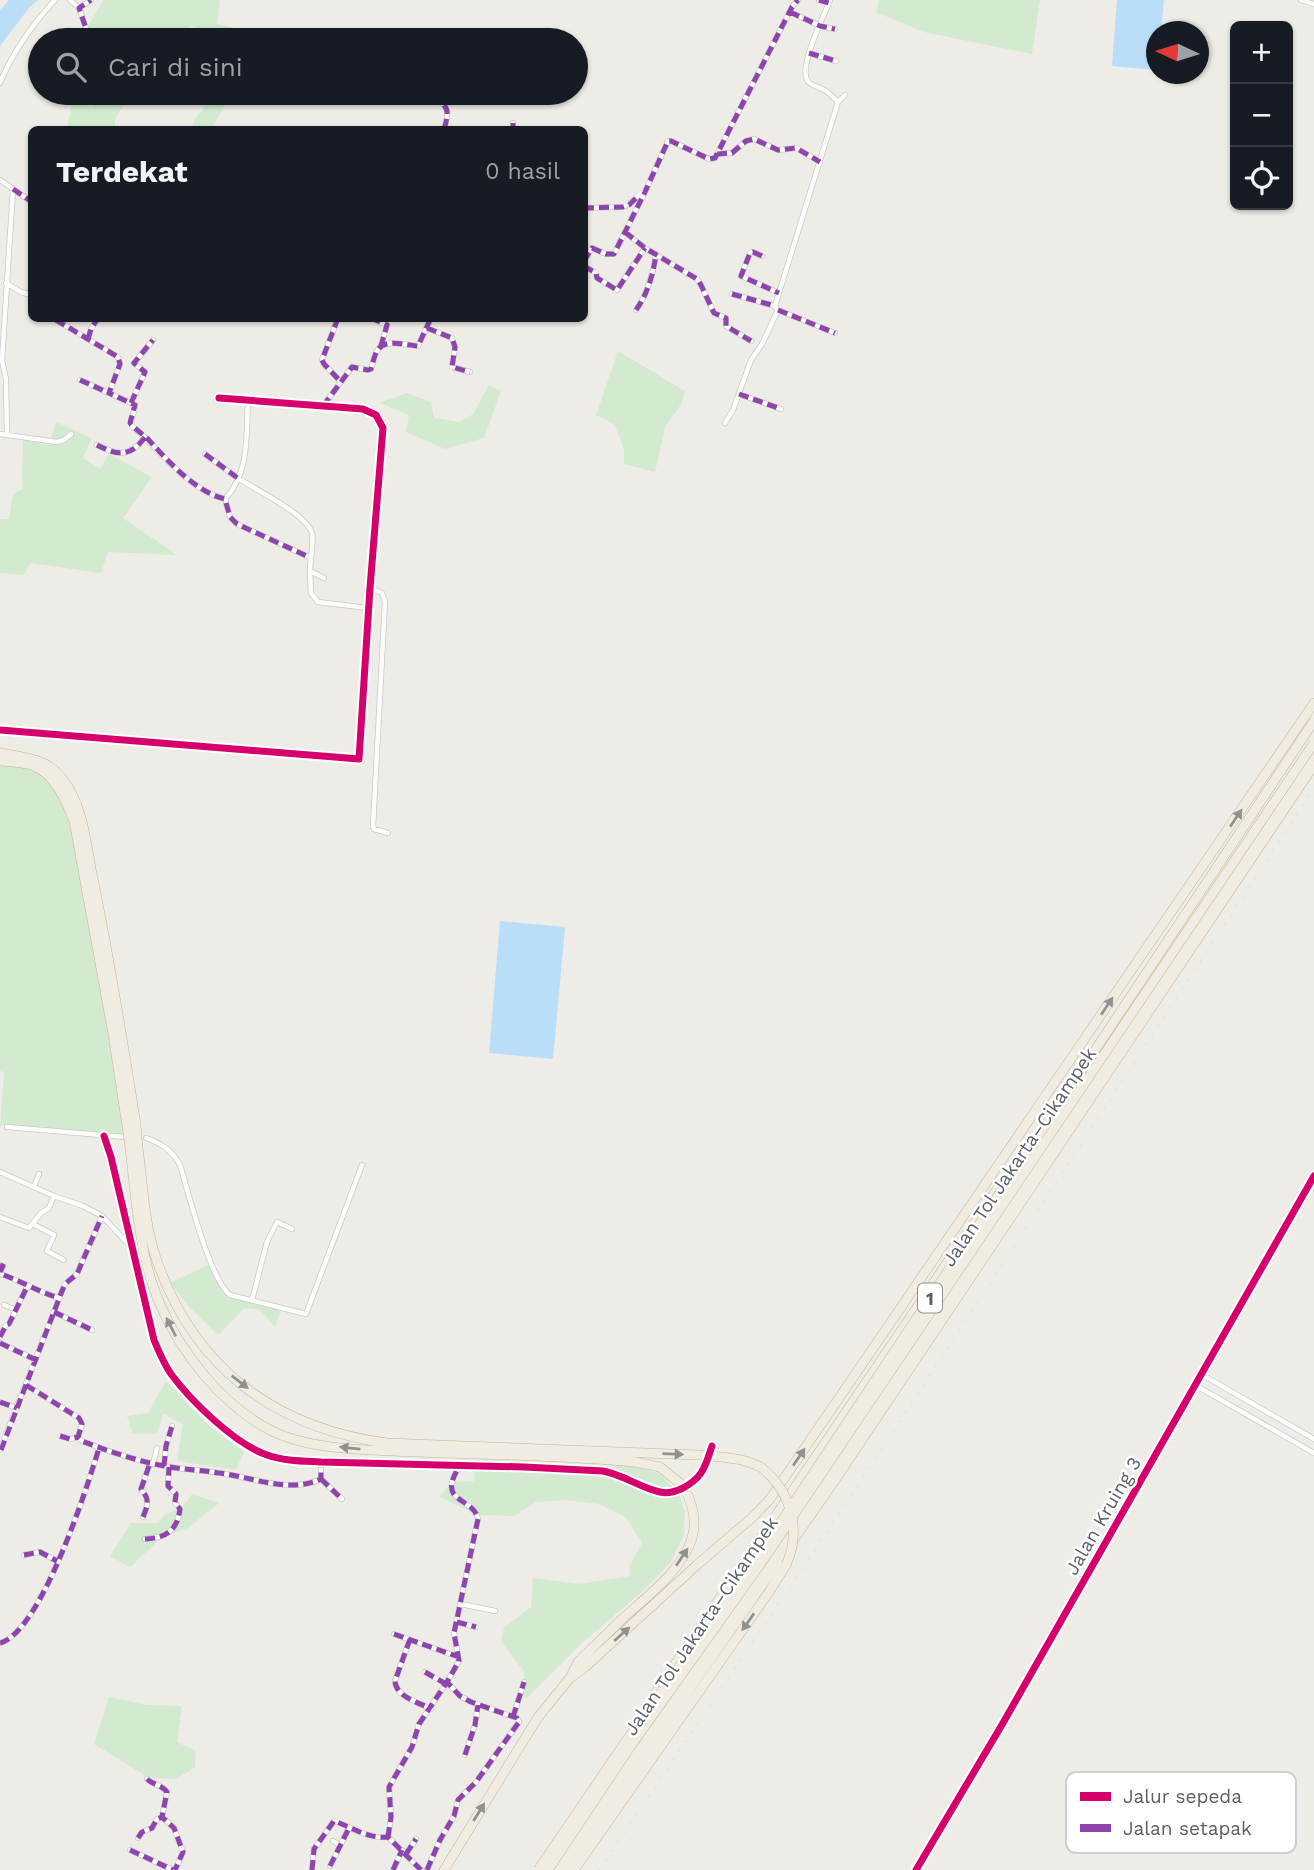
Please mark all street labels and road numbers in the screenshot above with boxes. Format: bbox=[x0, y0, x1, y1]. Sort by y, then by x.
street label: Jalan Tol Jakarta–Cikampek bbox=[937, 1043, 1101, 1271]
road number: 1 bbox=[918, 1283, 942, 1312]
street label: Jalan Kruing 3 bbox=[1060, 1453, 1146, 1579]
street label: Jalan Tol Jakarta–Cikampek bbox=[619, 1512, 783, 1740]

